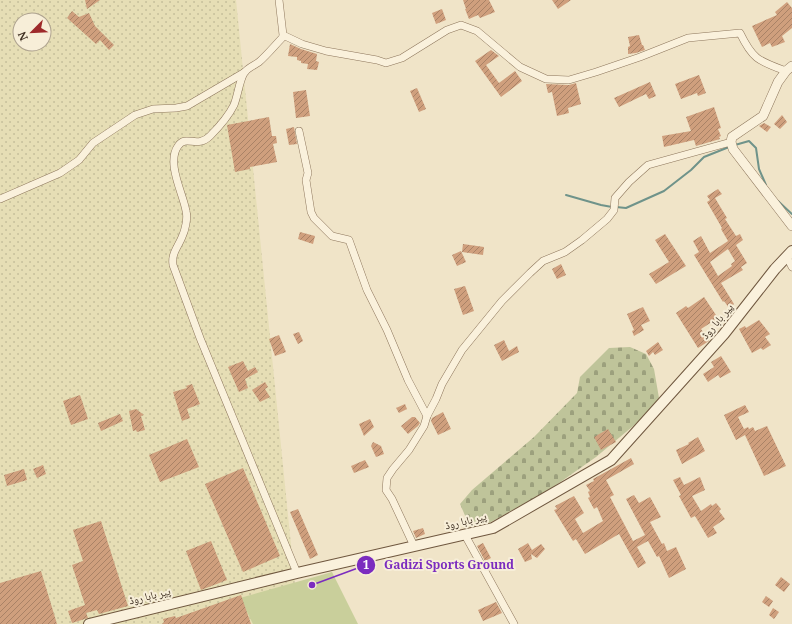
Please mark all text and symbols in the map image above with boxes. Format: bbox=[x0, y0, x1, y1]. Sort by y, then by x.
north arrow bbox=[12, 12, 52, 52]
text: N bbox=[14, 27, 35, 43]
street label: پیر بابا روڈ bbox=[697, 299, 739, 344]
street label: پیر بابا روڈ bbox=[443, 508, 489, 536]
callout: Gadizi Sports Ground bbox=[356, 553, 522, 577]
text: 1 bbox=[363, 556, 370, 577]
text: Gadizi Sports Ground bbox=[384, 556, 514, 577]
street label: پیر بابا روڈ bbox=[127, 583, 173, 611]

